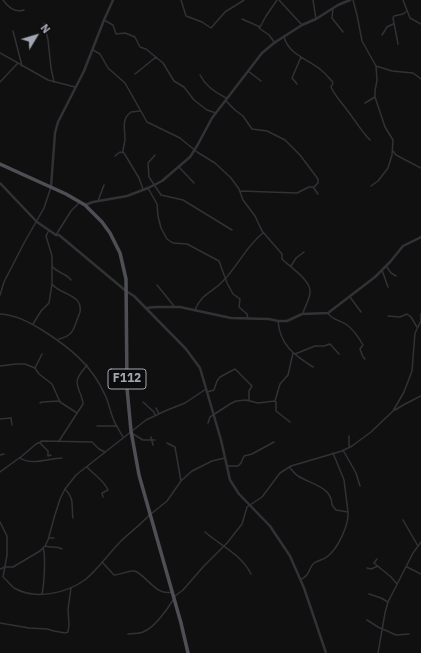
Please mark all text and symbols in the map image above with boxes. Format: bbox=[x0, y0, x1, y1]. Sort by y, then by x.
north arrow bbox=[16, 16, 56, 56]
text: N bbox=[37, 21, 53, 36]
road number: F112 bbox=[108, 369, 146, 389]

